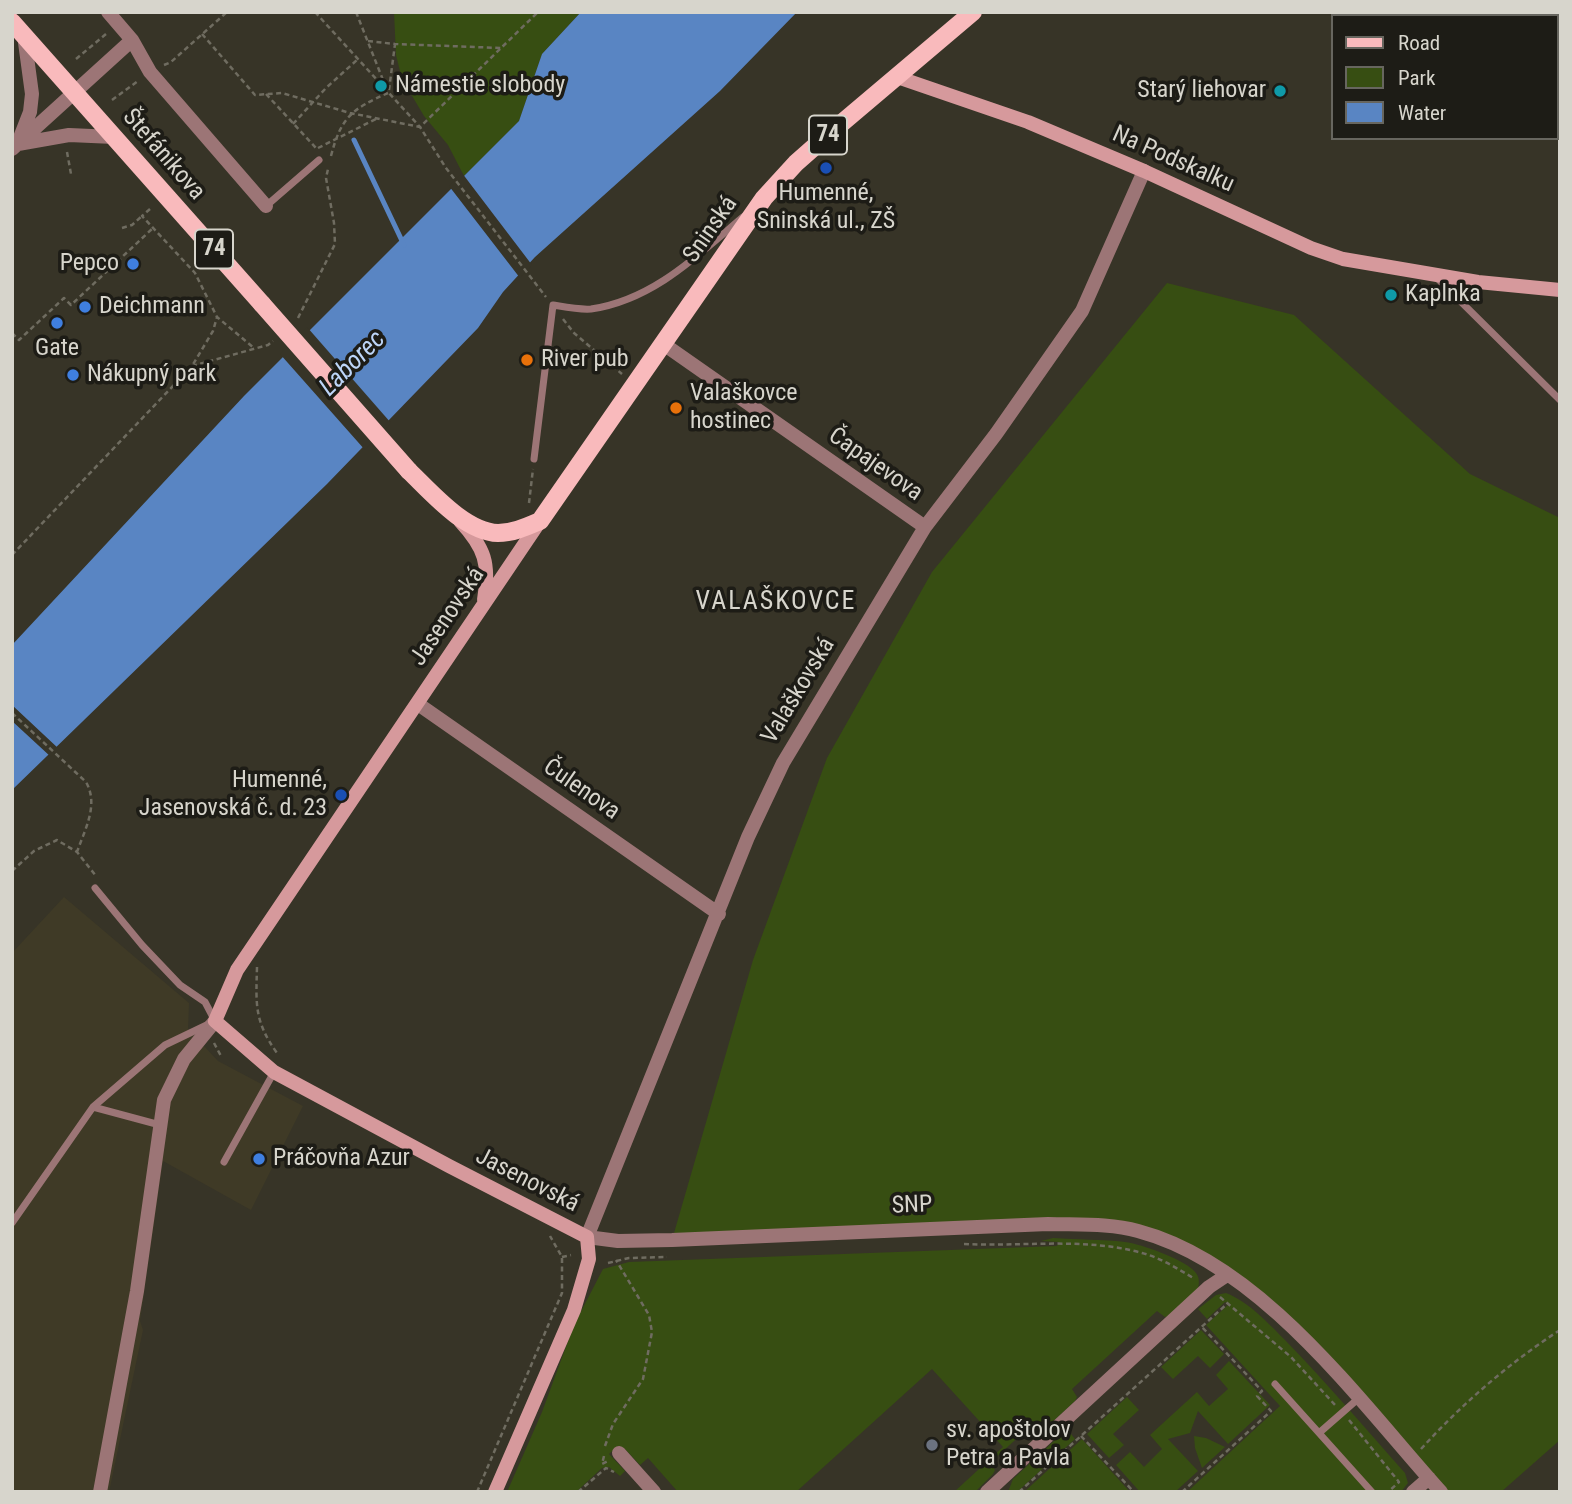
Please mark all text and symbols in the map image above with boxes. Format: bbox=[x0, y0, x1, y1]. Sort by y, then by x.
legend bbox=[1330, 14, 1558, 140]
text: Road bbox=[1398, 31, 1440, 55]
text: Park bbox=[1398, 66, 1435, 90]
place label: Námestie slobody bbox=[395, 72, 565, 100]
place label: Starý liehovar bbox=[1137, 77, 1266, 105]
marker: Námestie slobody bbox=[373, 78, 389, 94]
marker: Starý liehovar bbox=[1272, 83, 1288, 99]
text: Water bbox=[1398, 101, 1446, 125]
street label: Štefánikova bbox=[116, 104, 210, 206]
road number: 74 bbox=[809, 116, 847, 154]
street label: Na Podskalku bbox=[1108, 120, 1238, 200]
marker: Humenné, Sninská ul., ZŠ bbox=[818, 160, 834, 176]
place label: Humenné, Sninská ul., ZŠ bbox=[757, 180, 895, 236]
street label: Sninská bbox=[678, 191, 744, 269]
road number: 74 bbox=[195, 230, 233, 268]
place label: Pepco bbox=[60, 250, 119, 278]
marker: Pepco bbox=[125, 256, 141, 272]
place label: Kaplnka bbox=[1405, 281, 1481, 309]
marker: Kaplnka bbox=[1383, 287, 1399, 303]
place label: Deichmann bbox=[99, 293, 205, 321]
marker: Deichmann bbox=[77, 299, 93, 315]
marker: Gate bbox=[49, 315, 65, 331]
water label: Laborec bbox=[314, 325, 392, 403]
place label: Gate bbox=[35, 335, 79, 363]
place label: River pub bbox=[541, 346, 629, 374]
marker: River pub bbox=[519, 352, 535, 368]
place label: Nákupný park bbox=[87, 361, 216, 389]
marker: Nákupný park bbox=[65, 367, 81, 383]
place label: Valaškovce hostinec bbox=[690, 380, 797, 436]
marker: Valaškovce hostinec bbox=[668, 400, 684, 416]
street label: Čapajevova bbox=[822, 422, 928, 508]
street label: Jasenovská bbox=[405, 562, 491, 672]
district label: VALAŠKOVCE bbox=[697, 586, 855, 618]
street label: Valaškovská bbox=[756, 633, 842, 749]
street label: Čulenova bbox=[537, 753, 625, 827]
place label: Humenné, Jasenovská č. d. 23 bbox=[139, 767, 327, 823]
marker: Humenné, Jasenovská č. d. 23 bbox=[333, 787, 349, 803]
street label: Jasenovská bbox=[470, 1143, 584, 1219]
place label: Práčovňa Azur bbox=[273, 1145, 410, 1173]
marker: Práčovňa Azur bbox=[251, 1151, 267, 1167]
street label: SNP bbox=[891, 1191, 933, 1221]
place label: sv. apoštolov Petra a Pavla bbox=[946, 1417, 1071, 1473]
marker: sv. apoštolov Petra a Pavla bbox=[924, 1437, 940, 1453]

